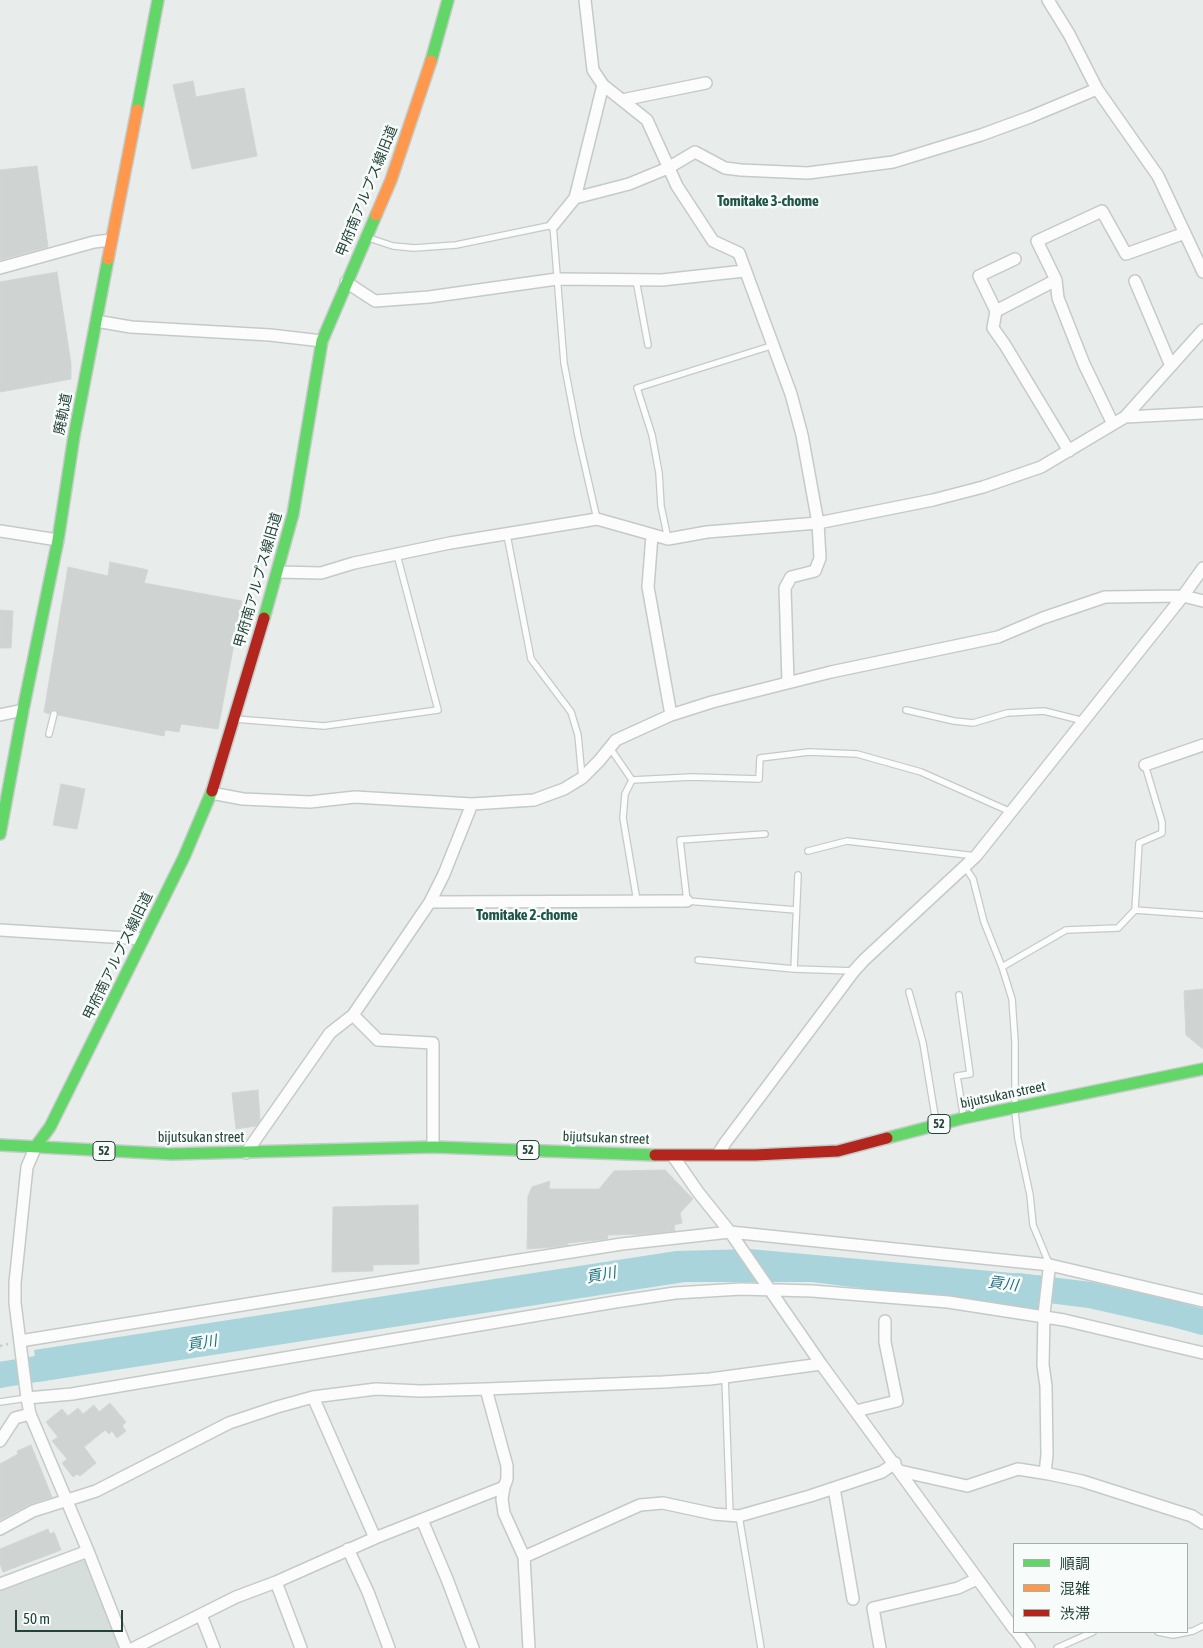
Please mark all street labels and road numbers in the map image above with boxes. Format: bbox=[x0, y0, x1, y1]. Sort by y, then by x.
street label: 甲府南アルプス線旧道 bbox=[333, 123, 401, 259]
street label: 廃軌道 bbox=[51, 392, 75, 436]
street label: 甲府南アルプス線旧道 bbox=[231, 510, 285, 650]
street label: 甲府南アルプス線旧道 bbox=[80, 889, 156, 1023]
street label: bijutsukan street bbox=[959, 1078, 1047, 1112]
road number: 52 bbox=[928, 1114, 950, 1134]
street label: bijutsukan street bbox=[562, 1128, 650, 1148]
street label: bijutsukan street bbox=[158, 1130, 244, 1146]
road number: 52 bbox=[517, 1140, 539, 1160]
road number: 52 bbox=[93, 1142, 115, 1160]

